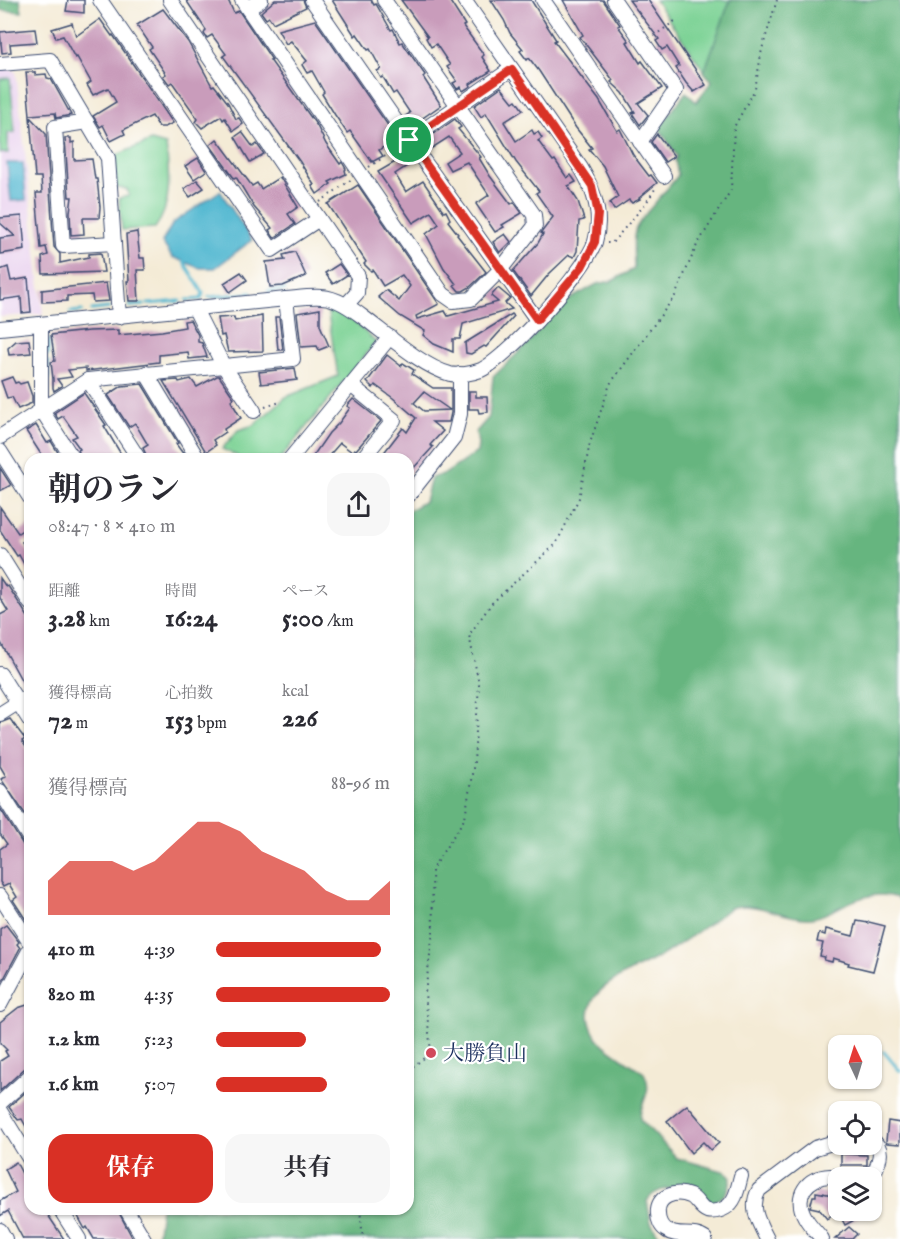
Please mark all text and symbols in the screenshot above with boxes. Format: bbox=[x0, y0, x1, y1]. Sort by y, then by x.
pin bbox=[383, 114, 434, 165]
icon: arrive bbox=[392, 123, 425, 156]
text: 朝のラン bbox=[48, 470, 180, 512]
button: share bbox=[327, 473, 390, 536]
text: 08:47 · 8 × 410 m bbox=[48, 514, 176, 539]
text: 距離 bbox=[48, 582, 80, 602]
text: 時間 bbox=[165, 582, 197, 602]
text: ペース bbox=[282, 582, 329, 602]
text: 3.28 bbox=[48, 602, 86, 635]
text: 16:24 bbox=[165, 602, 217, 635]
text: 5:00 bbox=[282, 602, 324, 635]
text: km bbox=[86, 612, 110, 632]
text: /km bbox=[324, 612, 354, 632]
text: kcal bbox=[282, 682, 309, 702]
text: 獲得標高 bbox=[48, 684, 112, 704]
text: 心拍数 bbox=[165, 684, 213, 704]
text: 226 bbox=[282, 702, 317, 735]
text: 72 bbox=[48, 704, 72, 737]
text: 153 bbox=[165, 704, 194, 737]
text: m bbox=[72, 714, 88, 734]
text: bpm bbox=[194, 714, 227, 734]
text: 88–96 m bbox=[331, 771, 390, 796]
text: 獲得標高 bbox=[48, 776, 128, 801]
text: 410 m bbox=[48, 937, 95, 962]
text: 4:39 bbox=[144, 937, 175, 962]
text: 820 m bbox=[48, 982, 95, 1007]
text: 4:35 bbox=[144, 982, 174, 1007]
text: 1.2 km bbox=[48, 1027, 100, 1052]
text: 5:23 bbox=[144, 1027, 173, 1052]
north arrow bbox=[828, 1035, 882, 1089]
map controls bbox=[828, 1035, 882, 1221]
place label: 大勝負山 bbox=[443, 1041, 527, 1068]
marker: 大勝負山 bbox=[424, 1046, 438, 1060]
text: 1.6 km bbox=[48, 1072, 99, 1097]
text: 5:07 bbox=[144, 1072, 176, 1097]
button: locate bbox=[828, 1101, 882, 1155]
button: 保存 bbox=[48, 1134, 213, 1203]
button: 共有 bbox=[225, 1134, 390, 1203]
button: layers bbox=[828, 1167, 882, 1221]

